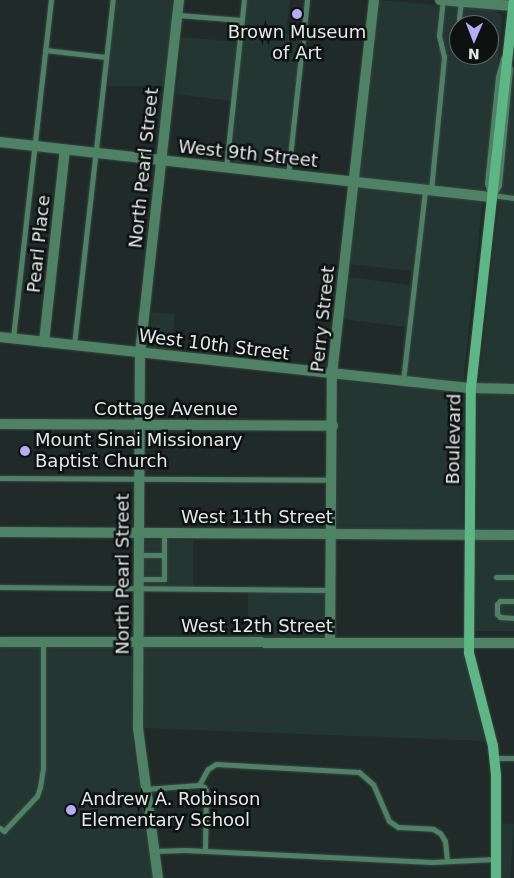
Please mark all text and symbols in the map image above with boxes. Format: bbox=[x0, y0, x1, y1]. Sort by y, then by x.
marker: Brown Museum of Art bbox=[291, 8, 303, 20]
north arrow bbox=[449, 15, 499, 65]
place label: Brown Museum of Art bbox=[228, 22, 366, 64]
text: N bbox=[468, 46, 480, 62]
street label: North Pearl Street bbox=[125, 87, 163, 249]
street label: West 9th Street bbox=[177, 136, 319, 172]
street label: Pearl Place bbox=[23, 194, 55, 294]
street label: Perry Street bbox=[307, 265, 339, 373]
street label: West 10th Street bbox=[137, 325, 291, 365]
street label: Boulevard bbox=[442, 393, 466, 485]
street label: Cottage Avenue bbox=[94, 398, 238, 420]
place label: Mount Sinai Missionary Baptist Church bbox=[35, 430, 243, 472]
marker: Mount Sinai Missionary Baptist Church bbox=[19, 445, 31, 457]
street label: North Pearl Street bbox=[112, 493, 134, 655]
street label: West 11th Street bbox=[181, 506, 333, 528]
street label: West 12th Street bbox=[181, 615, 333, 637]
place label: Andrew A. Robinson Elementary School bbox=[81, 789, 260, 832]
marker: Andrew A. Robinson Elementary School bbox=[65, 804, 77, 816]

